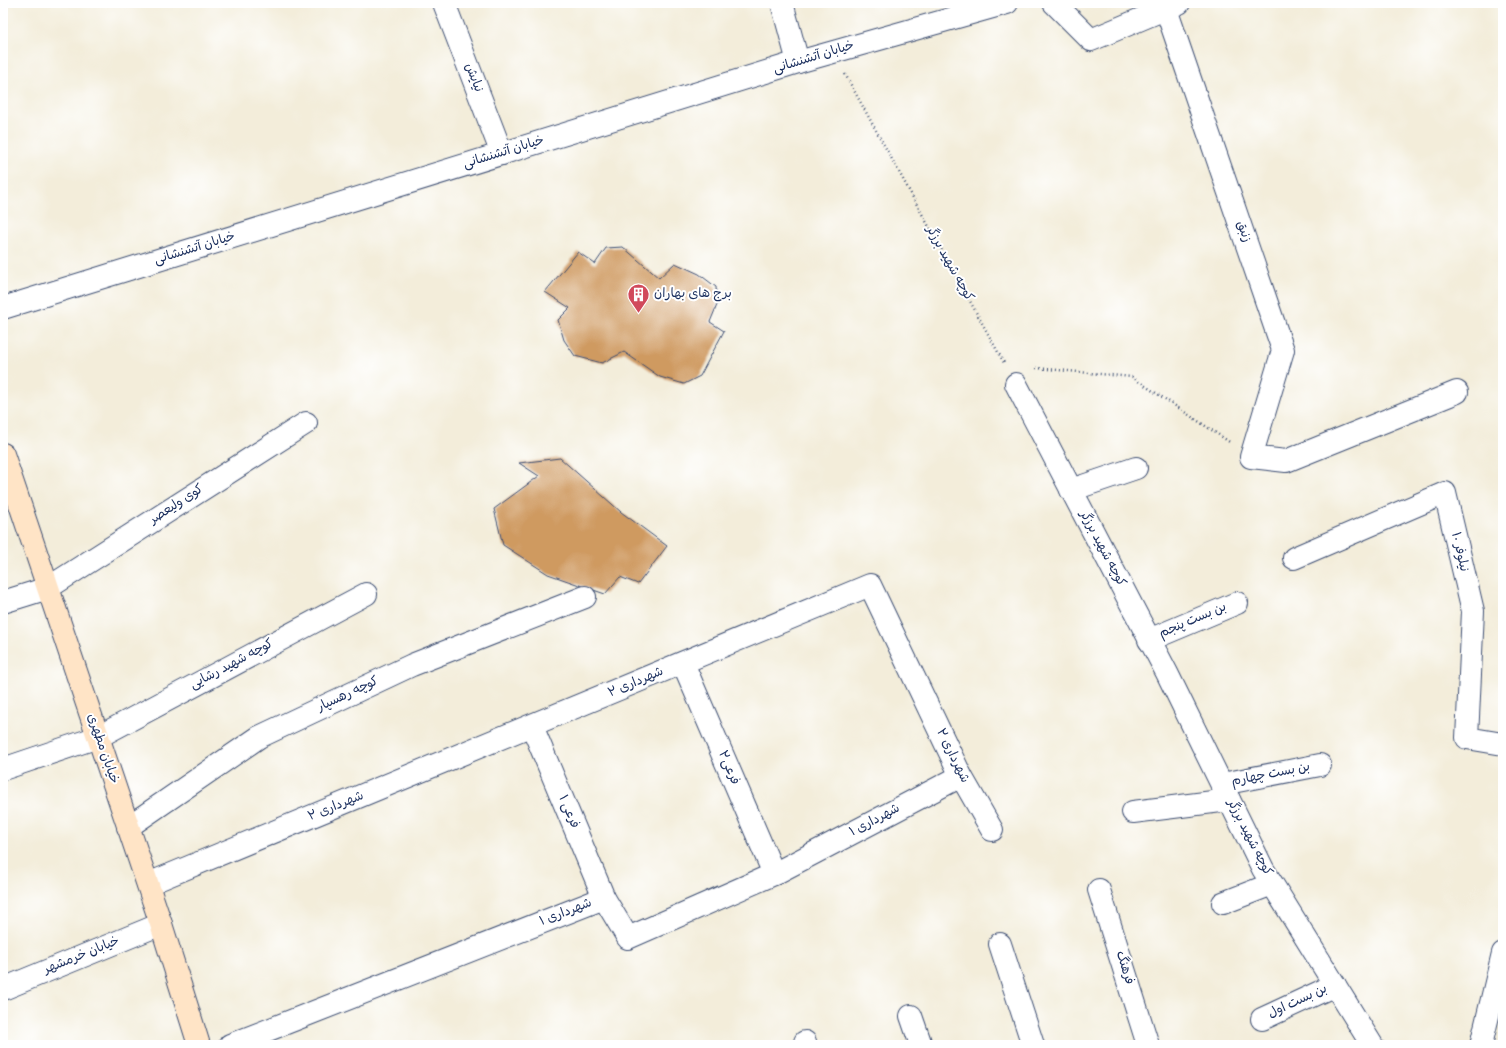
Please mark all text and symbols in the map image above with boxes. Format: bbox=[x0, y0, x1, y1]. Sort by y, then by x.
street label: خیابان آتشنشانی bbox=[771, 38, 856, 77]
street label: نیایش bbox=[461, 61, 485, 95]
street label: خیابان آتشنشانی bbox=[461, 133, 546, 172]
street label: زنبق bbox=[1232, 219, 1254, 245]
street label: کوچه شهید برزگر bbox=[922, 222, 978, 305]
street label: خیابان آتشنشانی bbox=[152, 229, 237, 268]
building icon: برج های بهاران bbox=[625, 281, 651, 314]
place label: برج های بهاران bbox=[654, 287, 732, 302]
street label: کوی ولیعصر bbox=[146, 482, 207, 528]
street label: کوچه شهید برزگر bbox=[1075, 507, 1130, 590]
street label: نیلوفر ۱۰ bbox=[1447, 531, 1471, 573]
street label: بن بست پنجم bbox=[1157, 600, 1229, 643]
street label: کوچه شهید رشایی bbox=[188, 637, 277, 693]
street label: شهرداری ۲ bbox=[606, 665, 666, 701]
street label: کوچه رهسپار bbox=[314, 674, 381, 716]
street label: خیابان مطهری bbox=[83, 712, 121, 786]
street label: شهرداری ۲ bbox=[932, 726, 972, 786]
street label: فرعی۲ bbox=[714, 749, 742, 787]
street label: بن بست چهارم bbox=[1230, 760, 1312, 791]
street label: شهرداری ۲ bbox=[306, 789, 366, 825]
street label: فرعی ۱ bbox=[554, 793, 582, 831]
street label: کوچه شهید برزگر bbox=[1223, 795, 1277, 879]
street label: شهرداری ۱ bbox=[847, 802, 903, 840]
street label: شهرداری ۱ bbox=[538, 896, 594, 930]
street label: خیابان خرمشهر bbox=[41, 934, 122, 978]
street label: فرهنگ bbox=[1112, 949, 1138, 987]
street label: بن بست اول bbox=[1266, 982, 1330, 1022]

